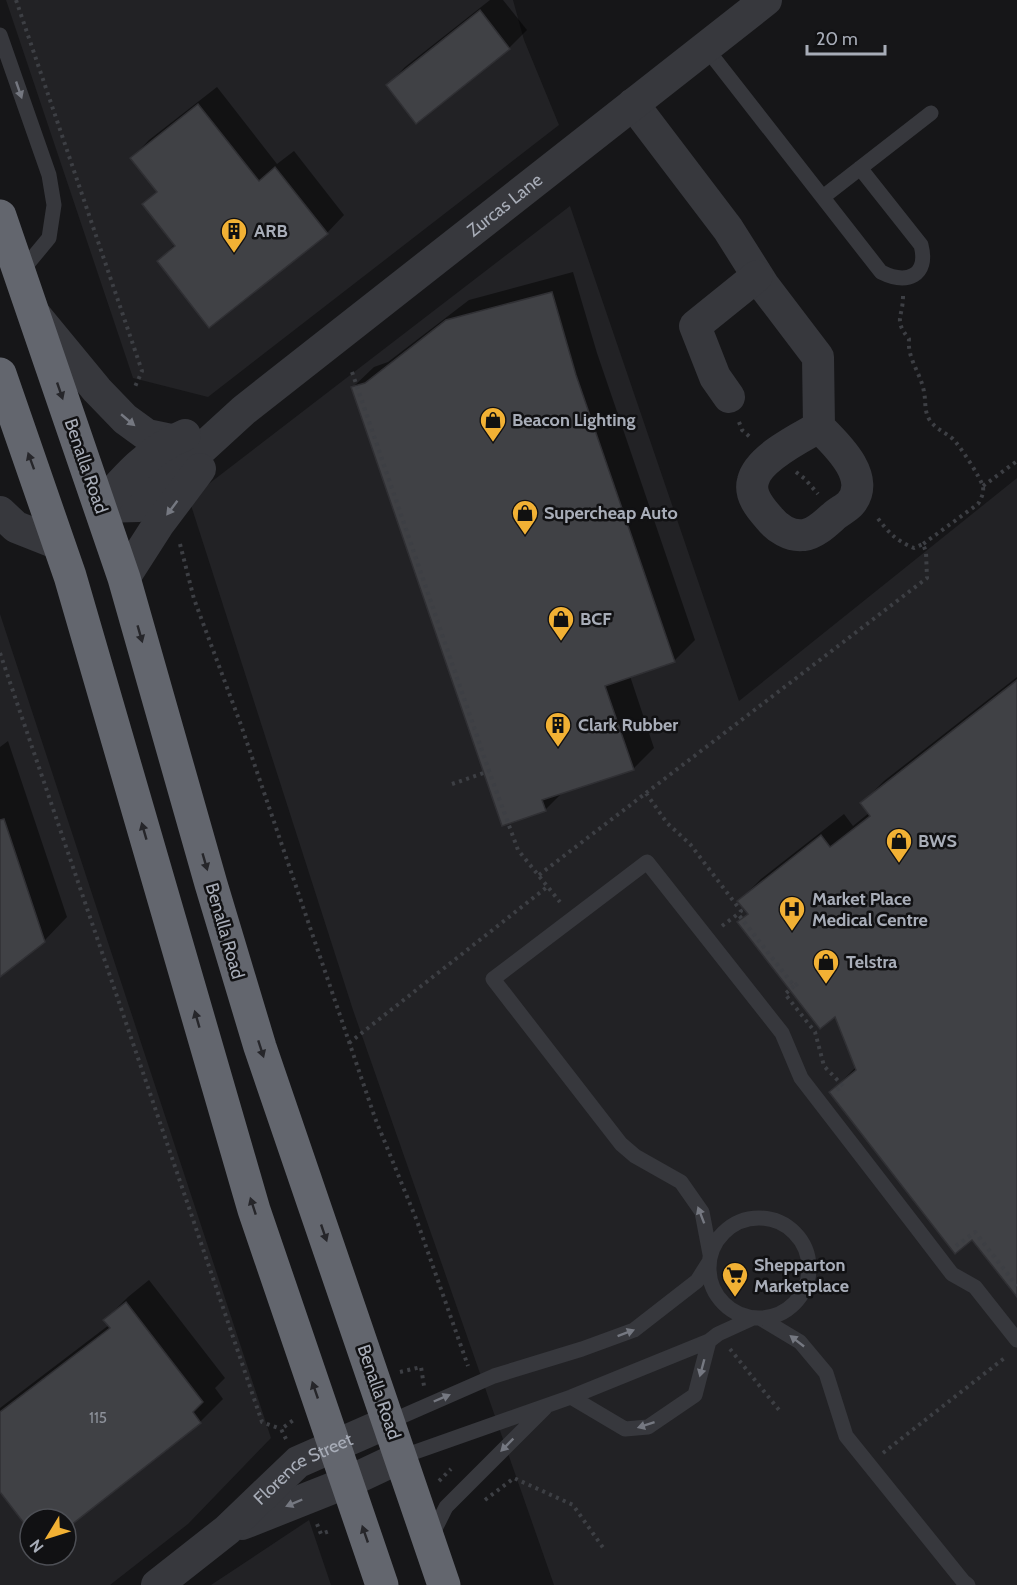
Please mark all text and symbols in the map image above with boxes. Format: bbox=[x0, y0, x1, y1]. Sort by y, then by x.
scale bar bbox=[807, 18, 885, 56]
text: 20 m bbox=[816, 28, 858, 50]
one-way arrow bbox=[15, 81, 25, 99]
street label: Zurcas Lane bbox=[463, 169, 547, 241]
building icon: ARB bbox=[219, 216, 249, 254]
place label: ARB bbox=[254, 220, 288, 242]
one-way arrow bbox=[55, 382, 65, 400]
shop icon: Beacon Lighting bbox=[478, 405, 508, 443]
place label: Beacon Lighting bbox=[512, 409, 635, 431]
one-way arrow bbox=[120, 413, 135, 426]
street label: Benalla Road bbox=[59, 416, 113, 516]
one-way arrow bbox=[26, 452, 36, 470]
shop icon: Supercheap Auto bbox=[510, 498, 540, 536]
one-way arrow bbox=[166, 500, 178, 515]
place label: Supercheap Auto bbox=[544, 502, 678, 524]
shop icon: BCF bbox=[546, 604, 576, 642]
place label: BCF bbox=[580, 608, 612, 630]
one-way arrow bbox=[136, 625, 145, 643]
building icon: Clark Rubber bbox=[543, 710, 573, 748]
place label: Clark Rubber bbox=[578, 714, 678, 736]
one-way arrow bbox=[139, 822, 149, 840]
shop icon: BWS bbox=[884, 826, 914, 864]
place label: BWS bbox=[918, 830, 957, 852]
one-way arrow bbox=[201, 853, 210, 871]
street label: Benalla Road bbox=[201, 880, 249, 982]
place label: Market Place Medical Centre bbox=[812, 888, 928, 931]
hospital icon: Market Place Medical Centre bbox=[777, 894, 807, 932]
shop icon: Telstra bbox=[811, 947, 841, 985]
place label: Telstra bbox=[846, 951, 897, 973]
one-way arrow bbox=[192, 1009, 202, 1028]
one-way arrow bbox=[257, 1040, 267, 1058]
one-way arrow bbox=[248, 1197, 257, 1215]
one-way arrow bbox=[696, 1206, 706, 1224]
one-way arrow bbox=[320, 1225, 330, 1243]
place label: Shepparton Marketplace bbox=[754, 1254, 849, 1297]
supermarket icon: Shepparton Marketplace bbox=[720, 1260, 750, 1298]
one-way arrow bbox=[617, 1328, 635, 1337]
one-way arrow bbox=[789, 1335, 805, 1348]
street label: Benalla Road bbox=[352, 1342, 406, 1442]
one-way arrow bbox=[697, 1359, 706, 1377]
one-way arrow bbox=[310, 1381, 320, 1399]
one-way arrow bbox=[434, 1393, 452, 1403]
house number: 115 bbox=[89, 1409, 107, 1427]
one-way arrow bbox=[636, 1421, 654, 1430]
street label: Florence Street bbox=[249, 1428, 356, 1510]
one-way arrow bbox=[500, 1438, 515, 1452]
one-way arrow bbox=[284, 1498, 302, 1508]
north arrow bbox=[18, 1507, 78, 1567]
one-way arrow bbox=[360, 1525, 369, 1543]
text: N bbox=[26, 1536, 48, 1556]

